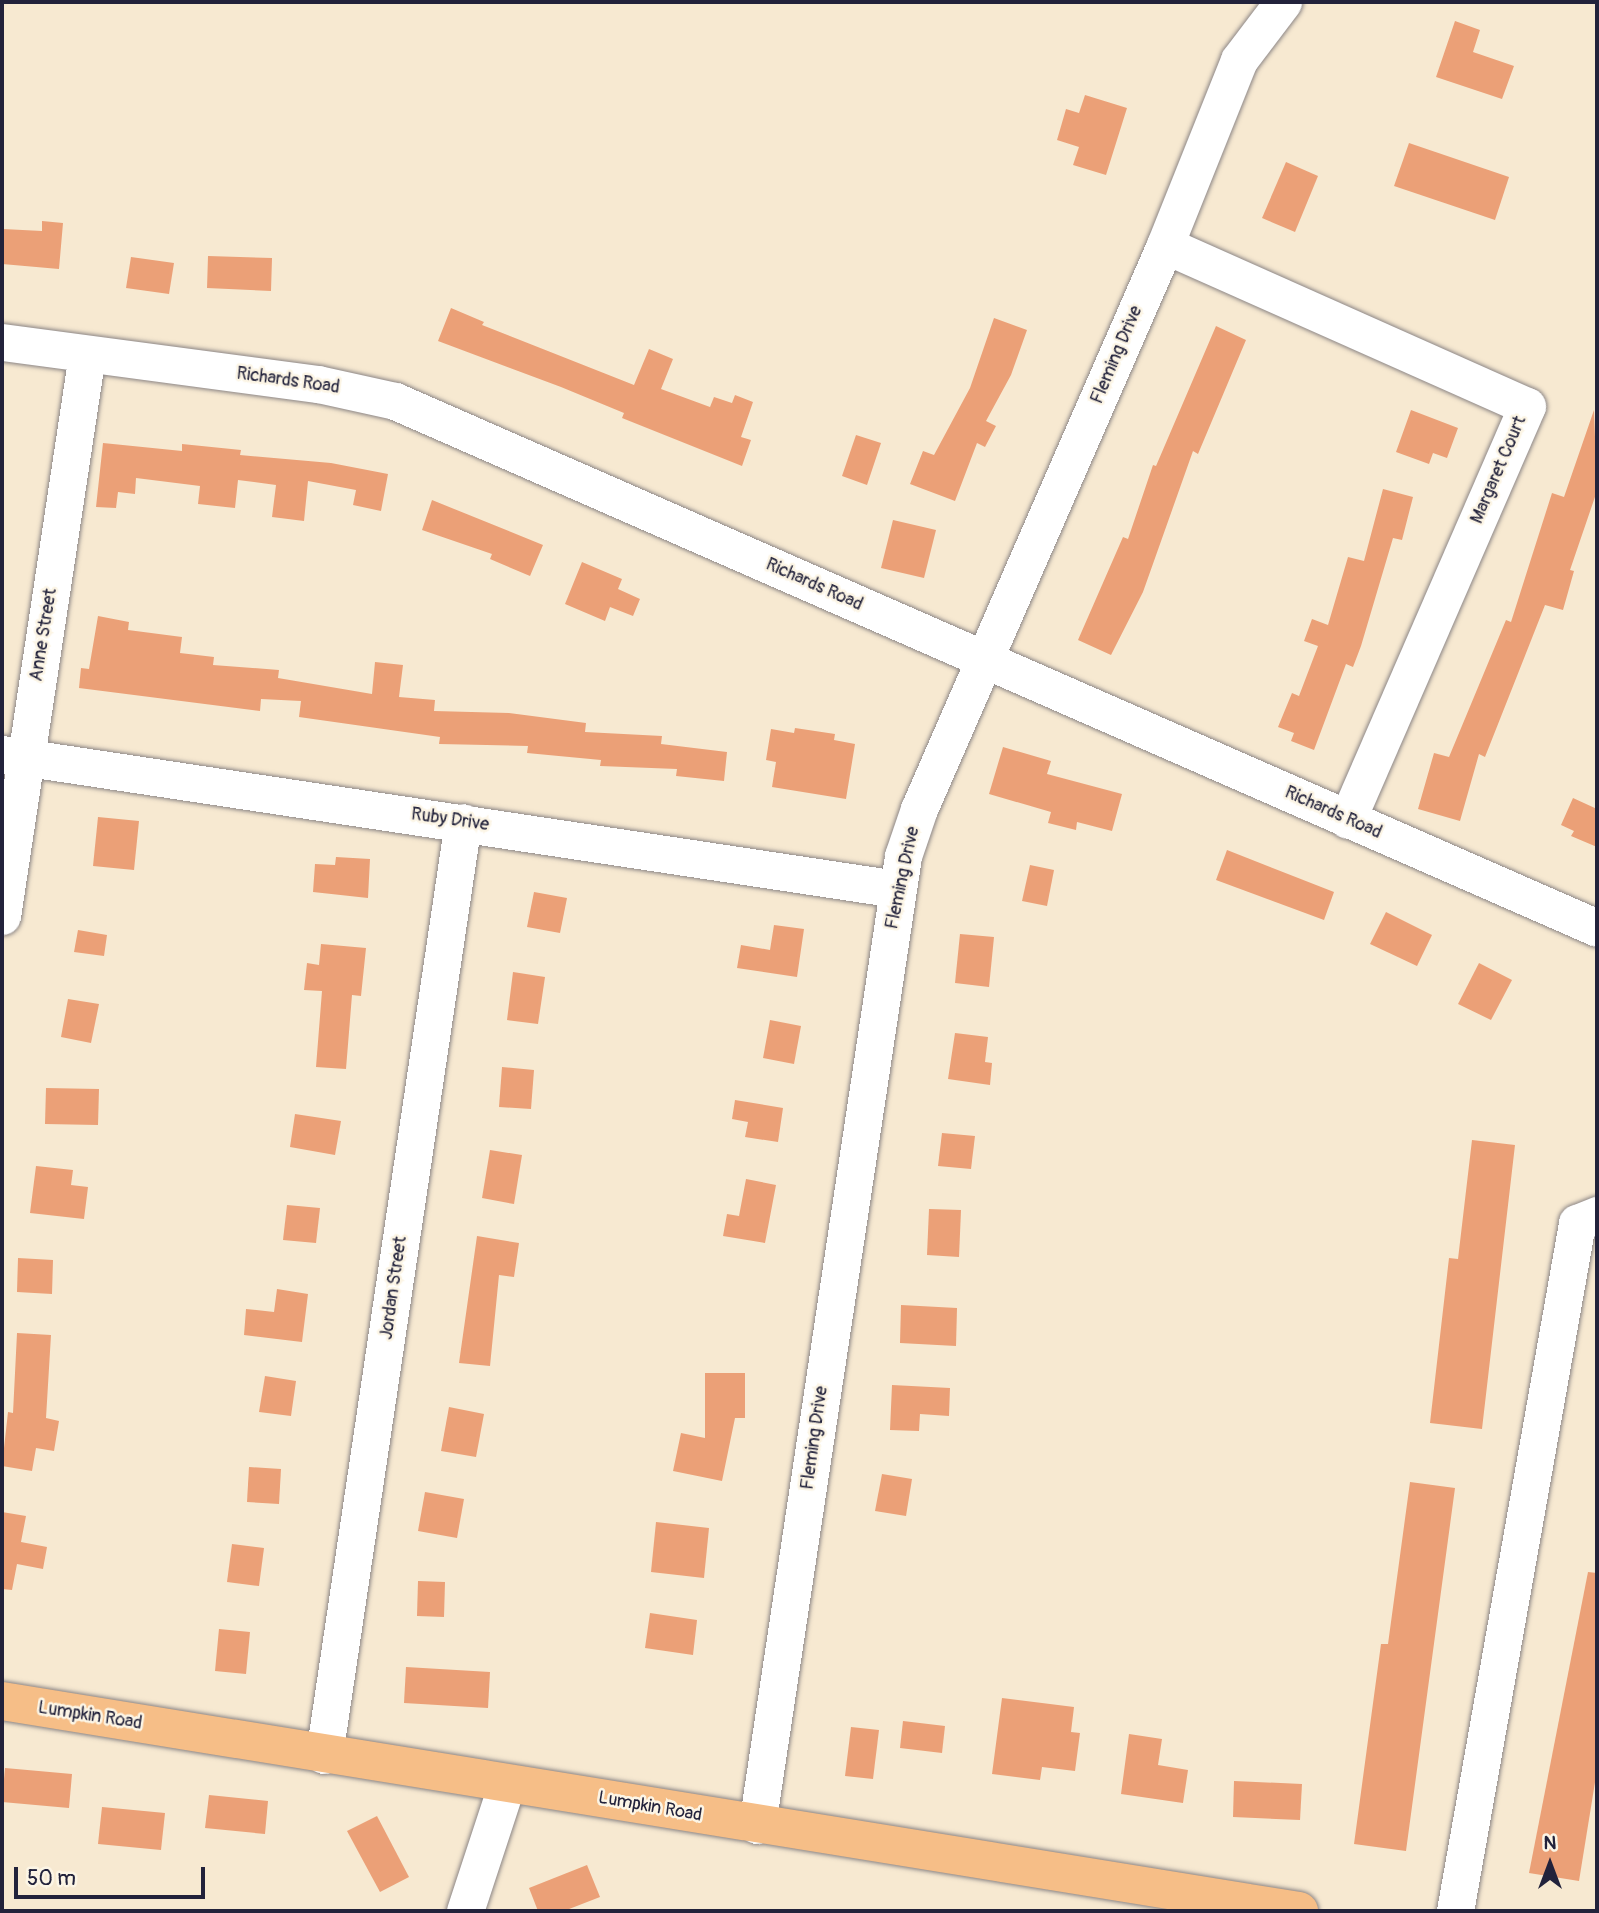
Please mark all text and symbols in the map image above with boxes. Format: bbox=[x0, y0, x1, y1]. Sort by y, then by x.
street label: Fleming Drive bbox=[1087, 303, 1147, 407]
street label: Richards Road bbox=[235, 363, 341, 399]
street label: Margaret Court bbox=[1467, 413, 1531, 527]
street label: Richards Road bbox=[762, 554, 866, 616]
street label: Anne Street bbox=[26, 587, 62, 683]
street label: Richards Road bbox=[1281, 782, 1385, 844]
street label: Ruby Drive bbox=[410, 804, 490, 836]
street label: Fleming Drive bbox=[882, 825, 924, 931]
street label: Jordan Street bbox=[376, 1235, 412, 1341]
street label: Fleming Drive bbox=[797, 1385, 833, 1491]
street label: Lumpkin Road bbox=[36, 1697, 144, 1735]
street label: Lumpkin Road bbox=[596, 1787, 704, 1827]
north arrow bbox=[1515, 1829, 1585, 1899]
text: N bbox=[1544, 1831, 1556, 1855]
scale bar bbox=[18, 1854, 208, 1898]
text: 50 m bbox=[27, 1865, 76, 1892]

